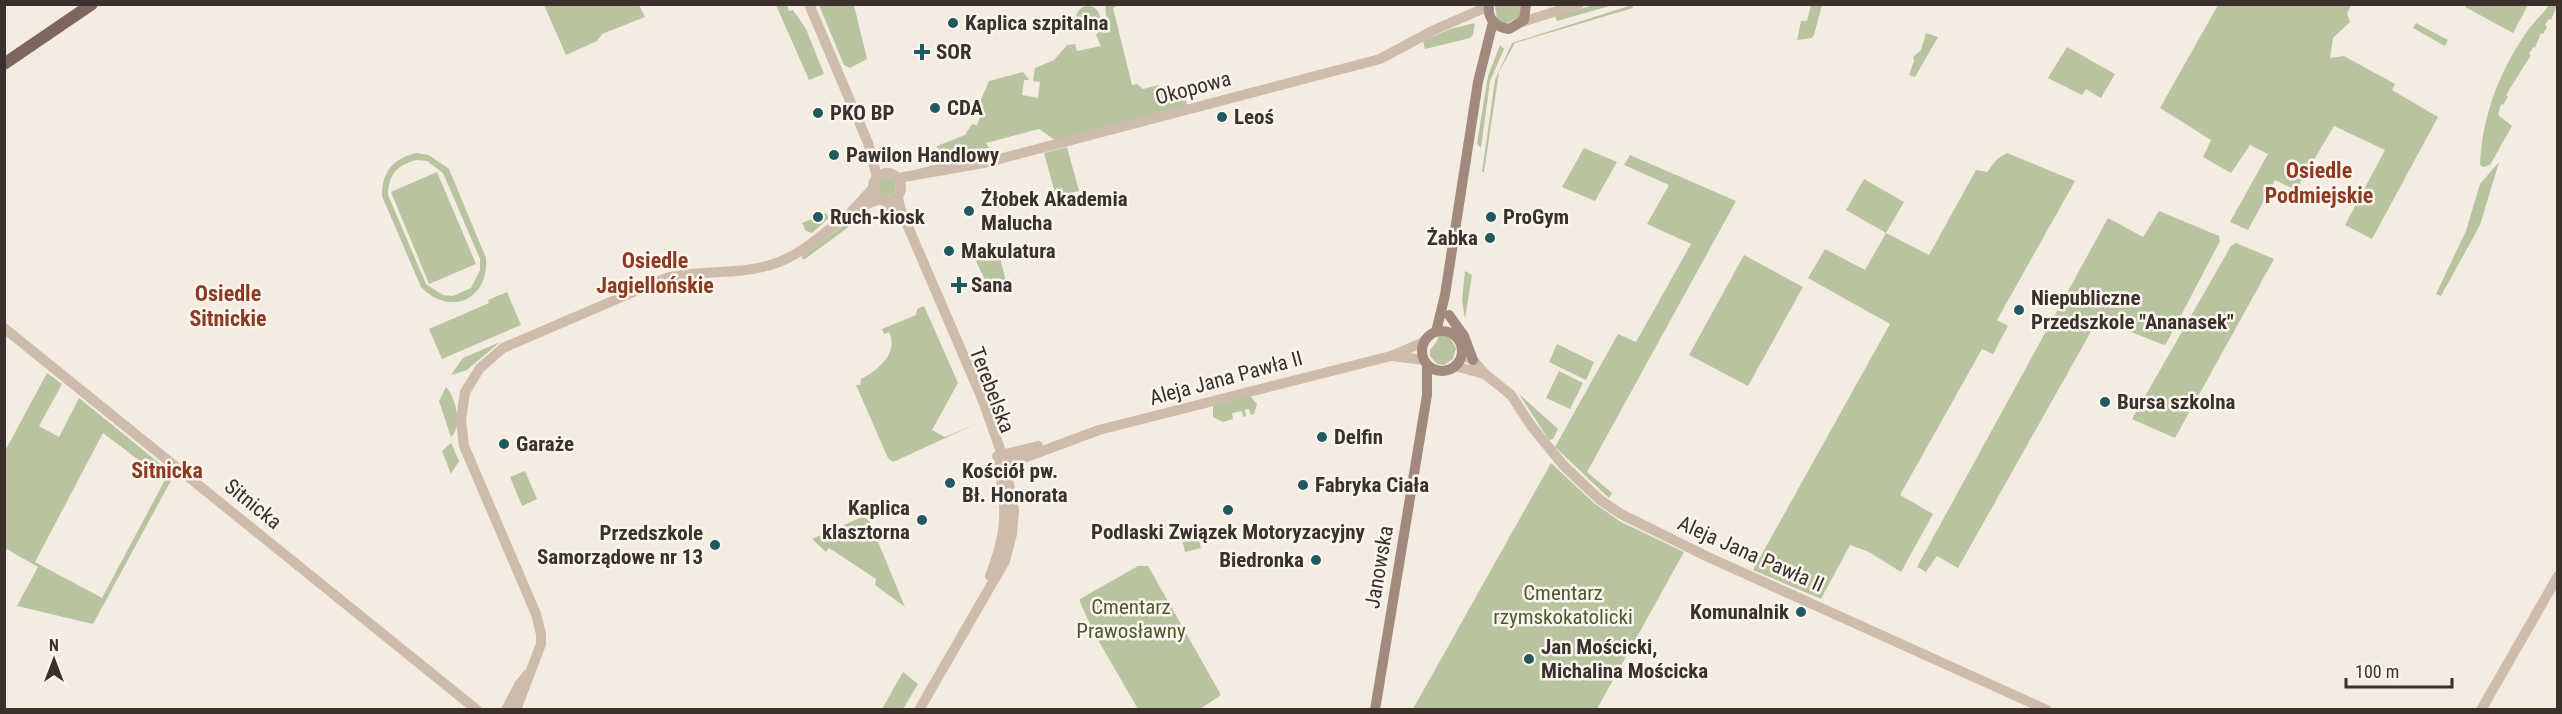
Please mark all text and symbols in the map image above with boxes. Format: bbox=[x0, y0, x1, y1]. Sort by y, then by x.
place label: Kaplica szpitalna bbox=[965, 11, 1109, 35]
marker: Kaplica szpitalna bbox=[946, 16, 960, 30]
place label: SOR bbox=[936, 40, 972, 64]
marker: SOR bbox=[913, 43, 931, 61]
street label: Okopowa bbox=[1153, 66, 1233, 110]
place label: CDA bbox=[947, 96, 984, 120]
place label: PKO BP bbox=[830, 101, 895, 125]
marker: CDA bbox=[928, 101, 942, 115]
place label: Leoś bbox=[1234, 105, 1274, 129]
marker: PKO BP bbox=[811, 106, 825, 120]
marker: Leoś bbox=[1215, 110, 1229, 124]
place label: Pawilon Handlowy bbox=[846, 143, 1000, 167]
marker: Pawilon Handlowy bbox=[827, 148, 841, 162]
district label: Osiedle Podmiejskie bbox=[2265, 158, 2373, 208]
place label: Żłobek Akademia Malucha bbox=[981, 187, 1128, 235]
marker: Żłobek Akademia Malucha bbox=[962, 204, 976, 218]
place label: Ruch-kiosk bbox=[830, 205, 926, 229]
place label: ProGym bbox=[1503, 205, 1569, 229]
marker: Ruch-kiosk bbox=[811, 210, 825, 224]
marker: ProGym bbox=[1484, 210, 1498, 224]
place label: Żabka bbox=[1427, 226, 1478, 250]
marker: Żabka bbox=[1483, 231, 1497, 245]
place label: Makulatura bbox=[961, 239, 1056, 263]
marker: Makulatura bbox=[942, 244, 956, 258]
district label: Osiedle Jagiellońskie bbox=[596, 248, 714, 298]
place label: Sana bbox=[971, 273, 1013, 297]
marker: Sana bbox=[952, 278, 966, 292]
district label: Osiedle Sitnickie bbox=[189, 281, 267, 331]
place label: Niepubliczne Przedszkole "Ananasek" bbox=[2031, 286, 2234, 334]
marker: Niepubliczne Przedszkole "Ananasek" bbox=[2012, 303, 2026, 317]
street label: Terebelska bbox=[965, 344, 1019, 436]
street label: Aleja Jana Pawła II bbox=[1147, 346, 1305, 410]
place label: Bursa szkolna bbox=[2117, 390, 2235, 414]
marker: Bursa szkolna bbox=[2098, 395, 2112, 409]
place label: Delfin bbox=[1334, 425, 1383, 449]
marker: Delfin bbox=[1315, 430, 1329, 444]
place label: Garaże bbox=[516, 432, 574, 456]
marker: Garaże bbox=[497, 437, 511, 451]
district label: Sitnicka bbox=[131, 458, 203, 483]
place label: Kościół pw. Bł. Honorata bbox=[962, 459, 1068, 507]
place label: Fabryka Ciała bbox=[1315, 473, 1429, 497]
street label: Sitnicka bbox=[220, 474, 286, 534]
marker: Kościół pw. Bł. Honorata bbox=[943, 476, 957, 490]
marker: Fabryka Ciała bbox=[1296, 478, 1310, 492]
place label: Kaplica klasztorna bbox=[822, 496, 910, 544]
marker: Podlaski Związek Motoryzacyjny bbox=[1221, 503, 1235, 517]
street label: Aleja Jana Pawła II bbox=[1674, 511, 1828, 597]
marker: Kaplica klasztorna bbox=[915, 513, 929, 527]
place label: Podlaski Związek Motoryzacyjny bbox=[1091, 520, 1366, 544]
place label: Przedszkole Samorządowe nr 13 bbox=[537, 521, 703, 569]
street label: Janowska bbox=[1360, 524, 1398, 610]
marker: Przedszkole Samorządowe nr 13 bbox=[708, 538, 722, 552]
place label: Biedronka bbox=[1219, 548, 1304, 572]
marker: Biedronka bbox=[1309, 553, 1323, 567]
park label: Cmentarz rzymskokatolicki bbox=[1493, 581, 1633, 629]
park label: Cmentarz Prawosławny bbox=[1076, 595, 1186, 643]
place label: Komunalnik bbox=[1690, 600, 1790, 624]
marker: Komunalnik bbox=[1794, 605, 1808, 619]
north arrow bbox=[24, 630, 84, 690]
place label: Jan Mościcki, Michalina Mościcka bbox=[1541, 635, 1708, 683]
text: N bbox=[49, 636, 59, 655]
scale bar bbox=[2346, 651, 2452, 689]
marker: Jan Mościcki, Michalina Mościcka bbox=[1522, 652, 1536, 666]
text: 100 m bbox=[2355, 661, 2399, 682]

